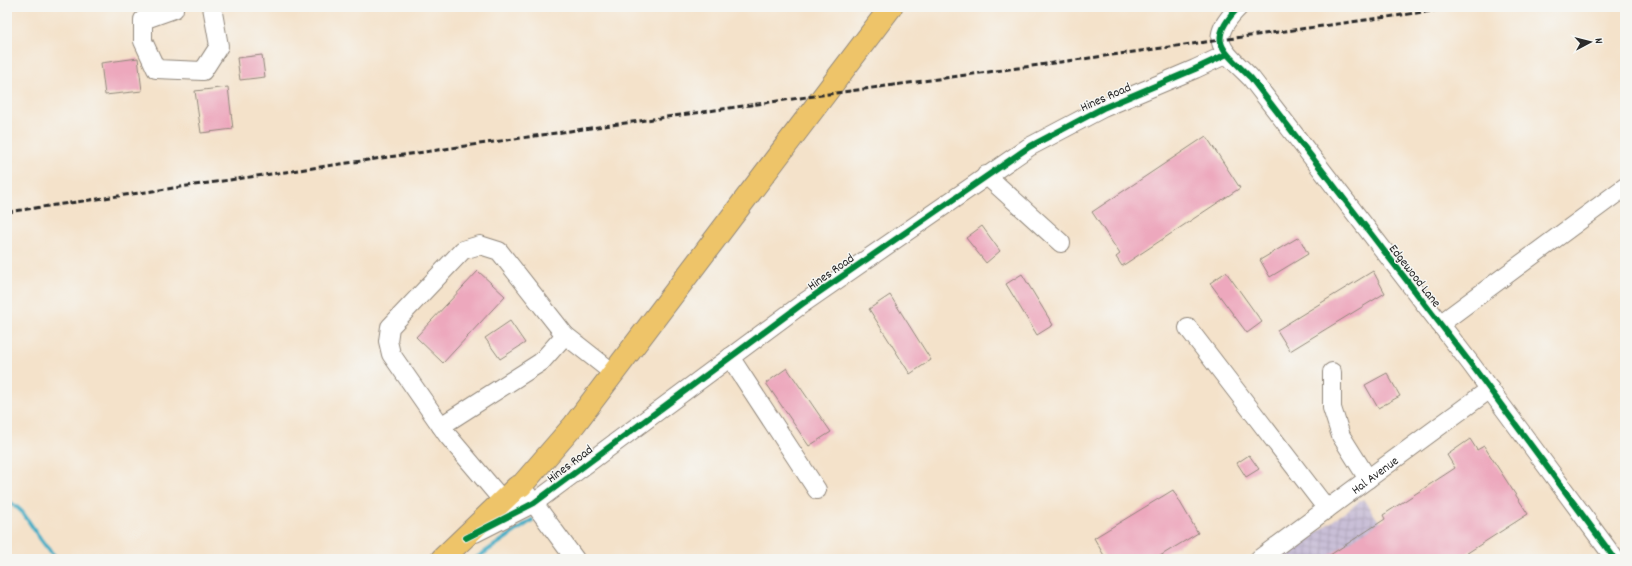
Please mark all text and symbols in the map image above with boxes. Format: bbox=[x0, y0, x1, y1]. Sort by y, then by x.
north arrow bbox=[1570, 22, 1610, 62]
text: N bbox=[1590, 37, 1606, 45]
street label: Hines Road bbox=[1078, 79, 1134, 118]
street label: Edgewood Lane bbox=[1383, 241, 1445, 312]
street label: Hines Road bbox=[804, 250, 859, 296]
street label: Hines Road bbox=[543, 441, 598, 489]
street label: Hal Avenue bbox=[1348, 452, 1403, 500]

